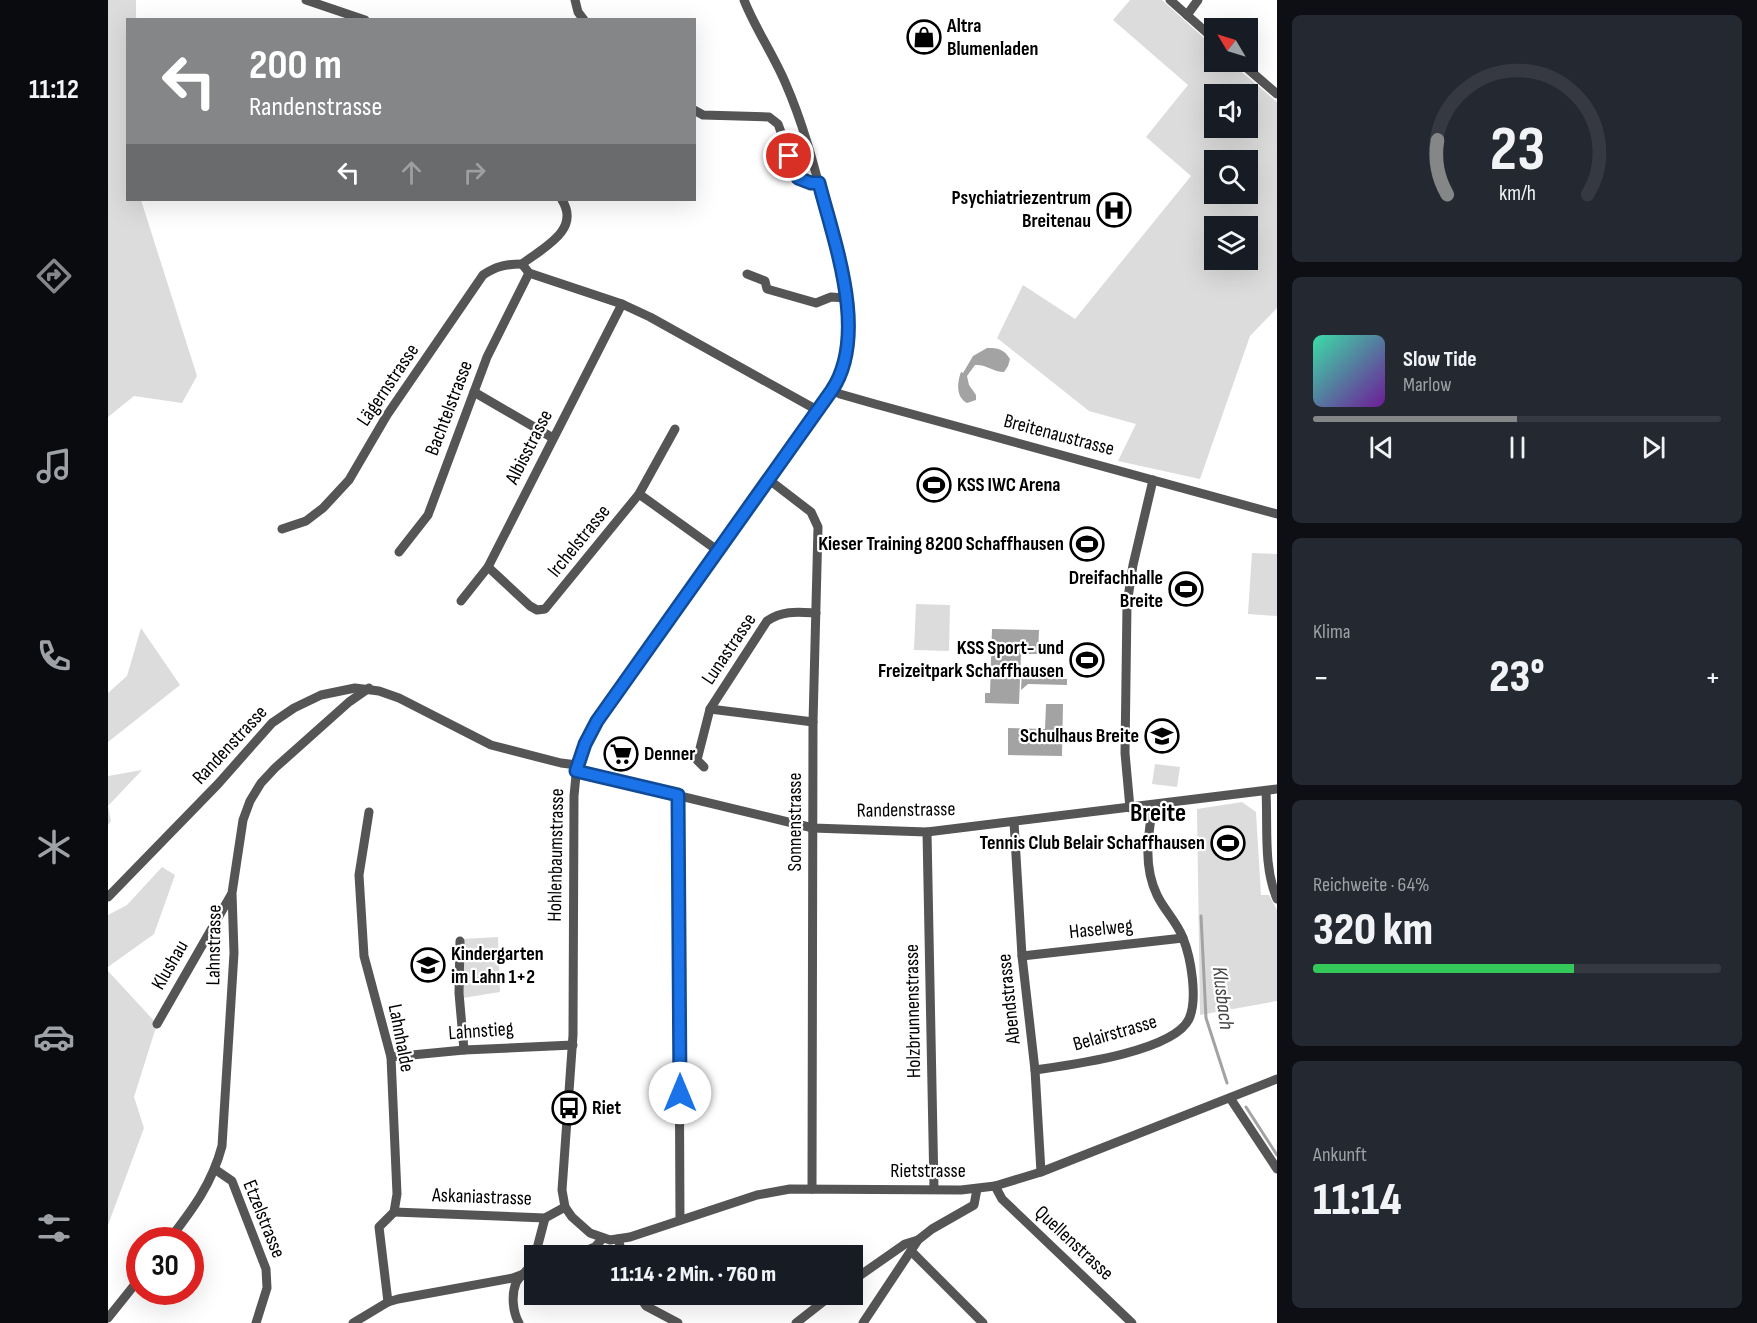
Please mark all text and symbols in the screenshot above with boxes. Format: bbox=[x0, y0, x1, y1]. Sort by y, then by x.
place label: Altra Blumenladen bbox=[946, 14, 1038, 61]
north arrow bbox=[1204, 18, 1258, 72]
map controls bbox=[1204, 18, 1258, 270]
shop icon: Altra Blumenladen bbox=[906, 19, 942, 55]
text: 200 m bbox=[249, 40, 342, 91]
icon: left bbox=[150, 42, 228, 120]
text: 11:12 bbox=[29, 74, 79, 106]
button: sound bbox=[1204, 84, 1258, 138]
text: Randenstrasse bbox=[249, 91, 382, 123]
text: 23 bbox=[1489, 113, 1545, 188]
pin bbox=[763, 130, 814, 181]
icon: arrive bbox=[772, 139, 805, 172]
button: search bbox=[1204, 150, 1258, 204]
icon: left bbox=[332, 156, 365, 189]
icon: ahead bbox=[395, 156, 428, 189]
icon: right bbox=[458, 156, 491, 189]
text: km/h bbox=[1498, 182, 1536, 207]
place label: Psychiatriezentrum Breitenau bbox=[952, 186, 1091, 233]
hospital icon: Psychiatriezentrum Breitenau bbox=[1096, 192, 1132, 228]
button: layers bbox=[1204, 216, 1258, 270]
icon: directions bbox=[33, 255, 75, 297]
street label: Lägernstrasse bbox=[352, 339, 424, 431]
text: Slow Tide bbox=[1403, 346, 1477, 373]
street label: Bachtelstrasse bbox=[420, 357, 478, 459]
text: Marlow bbox=[1403, 373, 1451, 397]
street label: Albisstrasse bbox=[500, 406, 558, 489]
street label: Breitenaustrasse bbox=[1001, 409, 1117, 461]
icon: previous bbox=[1365, 431, 1398, 464]
icon: pause bbox=[1501, 431, 1534, 464]
icon: next bbox=[1637, 431, 1670, 464]
icon: music bbox=[33, 445, 75, 487]
sports icon: KSS IWC Arena bbox=[916, 467, 952, 503]
place label: KSS IWC Arena bbox=[957, 473, 1061, 497]
street label: Irchelstrasse bbox=[542, 500, 616, 582]
sports icon: Kieser Training 8200 Schaffhausen bbox=[1069, 526, 1105, 562]
place label: Kieser Training 8200 Schaffhausen bbox=[818, 532, 1064, 556]
place label: Dreifachhalle Breite bbox=[1069, 566, 1163, 613]
sports icon: Dreifachhalle Breite bbox=[1168, 571, 1204, 607]
street label: Lunastrasse bbox=[697, 609, 761, 689]
text: Klima bbox=[1313, 620, 1351, 644]
icon: phone bbox=[33, 635, 75, 677]
place label: KSS Sport- und Freizeitpark Schaffhausen bbox=[878, 636, 1064, 683]
sports icon: KSS Sport- und Freizeitpark Schaffhausen bbox=[1069, 642, 1105, 678]
text: 23° bbox=[1489, 650, 1545, 705]
text: − bbox=[1313, 658, 1329, 698]
text: + bbox=[1705, 658, 1721, 698]
street label: Randenstrasse bbox=[188, 701, 272, 789]
school or university icon: Schulhaus Breite bbox=[1144, 718, 1180, 754]
place label: Schulhaus Breite bbox=[1020, 724, 1139, 748]
supermarket icon: Denner bbox=[603, 736, 639, 772]
place label: Denner bbox=[644, 742, 695, 766]
street label: Sonnenstrasse bbox=[783, 772, 807, 872]
street label: Hohlenbaumstrasse bbox=[543, 788, 569, 922]
street label: Randenstrasse bbox=[856, 797, 956, 823]
district label: Breite bbox=[1130, 798, 1186, 829]
sports icon: Tennis Club Belair Schaffhausen bbox=[1210, 825, 1246, 861]
icon: climate bbox=[33, 826, 75, 868]
place label: Tennis Club Belair Schaffhausen bbox=[980, 831, 1205, 855]
text: Reichweite · 64% bbox=[1313, 873, 1429, 897]
text: 320 km bbox=[1313, 903, 1433, 958]
street label: Lahnstrasse bbox=[201, 904, 227, 986]
street label: Haselweg bbox=[1068, 914, 1134, 944]
street label: Klushau bbox=[146, 936, 194, 994]
place label: Kindergarten im Lahn 1+2 bbox=[451, 942, 544, 989]
street label: Holzbrunnenstrasse bbox=[900, 944, 926, 1078]
school or university icon: Kindergarten im Lahn 1+2 bbox=[410, 947, 446, 983]
street label: Abendstrasse bbox=[992, 953, 1026, 1046]
water label: Klusbach bbox=[1207, 965, 1239, 1031]
street label: Lahnhalde bbox=[383, 1002, 419, 1074]
street label: Belairstrasse bbox=[1070, 1010, 1160, 1056]
icon: car bbox=[33, 1016, 75, 1058]
street label: Lahnstieg bbox=[448, 1017, 514, 1045]
position arrow bbox=[648, 1061, 712, 1125]
bus stop icon: Riet bbox=[551, 1090, 587, 1126]
place label: Riet bbox=[592, 1096, 621, 1120]
text: Ankunft bbox=[1313, 1143, 1367, 1167]
street label: Rietstrasse bbox=[890, 1159, 966, 1183]
text: 11:14 bbox=[1313, 1173, 1402, 1228]
street label: Etzelstrasse bbox=[238, 1177, 290, 1261]
street label: Askaniastrasse bbox=[431, 1183, 532, 1211]
street label: Quellenstrasse bbox=[1030, 1201, 1118, 1285]
icon: filters bbox=[33, 1207, 75, 1249]
speed limit sign: 30 bbox=[126, 1227, 204, 1305]
text: 11:14 · 2 Min. · 760 m bbox=[611, 1261, 776, 1288]

